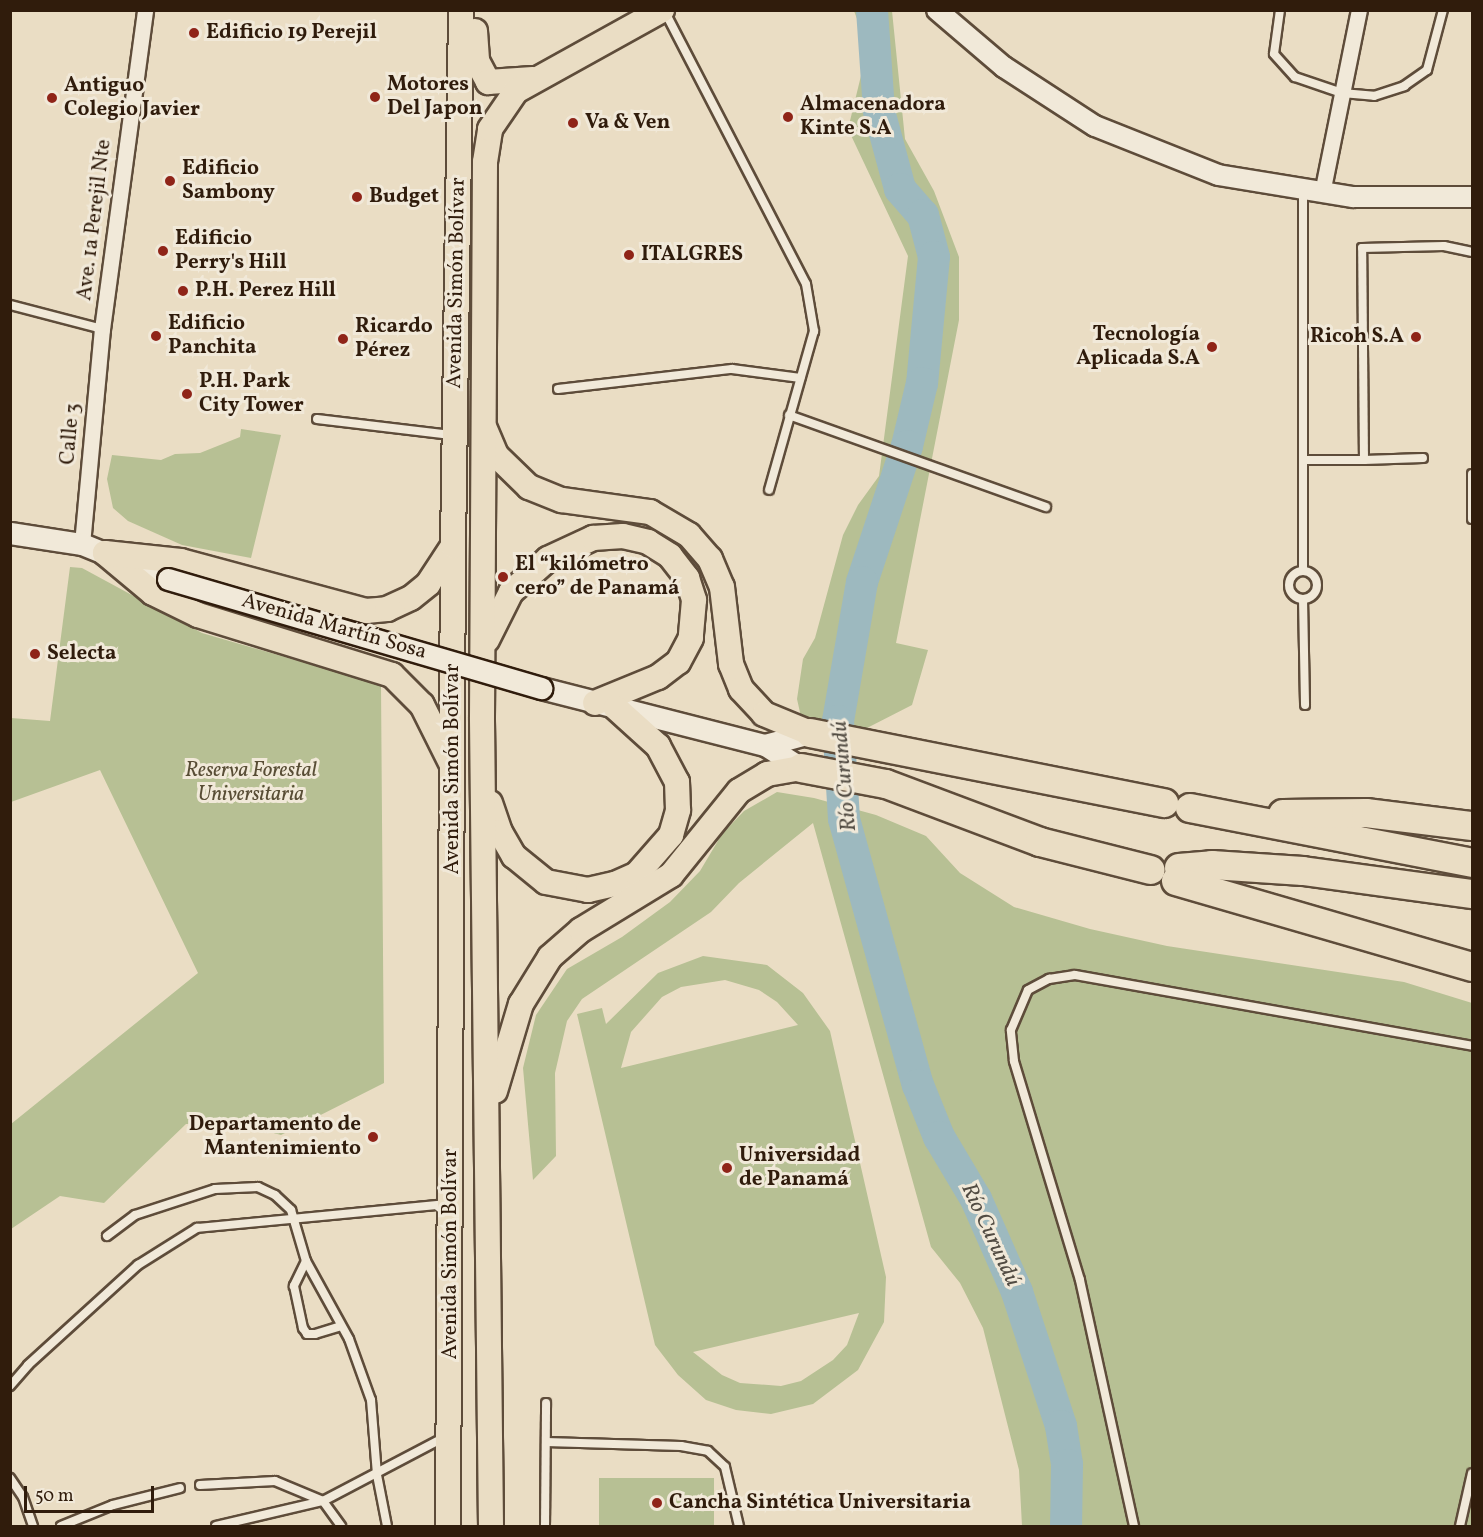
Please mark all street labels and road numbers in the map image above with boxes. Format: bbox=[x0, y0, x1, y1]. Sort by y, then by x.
street label: Ave. 1a Perejil Nte bbox=[73, 138, 117, 302]
street label: Avenida Simón Bolívar bbox=[443, 177, 471, 389]
street label: Calle 3 bbox=[56, 402, 86, 466]
street label: Avenida Martín Sosa bbox=[239, 589, 429, 665]
street label: Avenida Simón Bolívar bbox=[440, 663, 466, 875]
street label: Avenida Simón Bolívar bbox=[438, 1148, 464, 1360]

